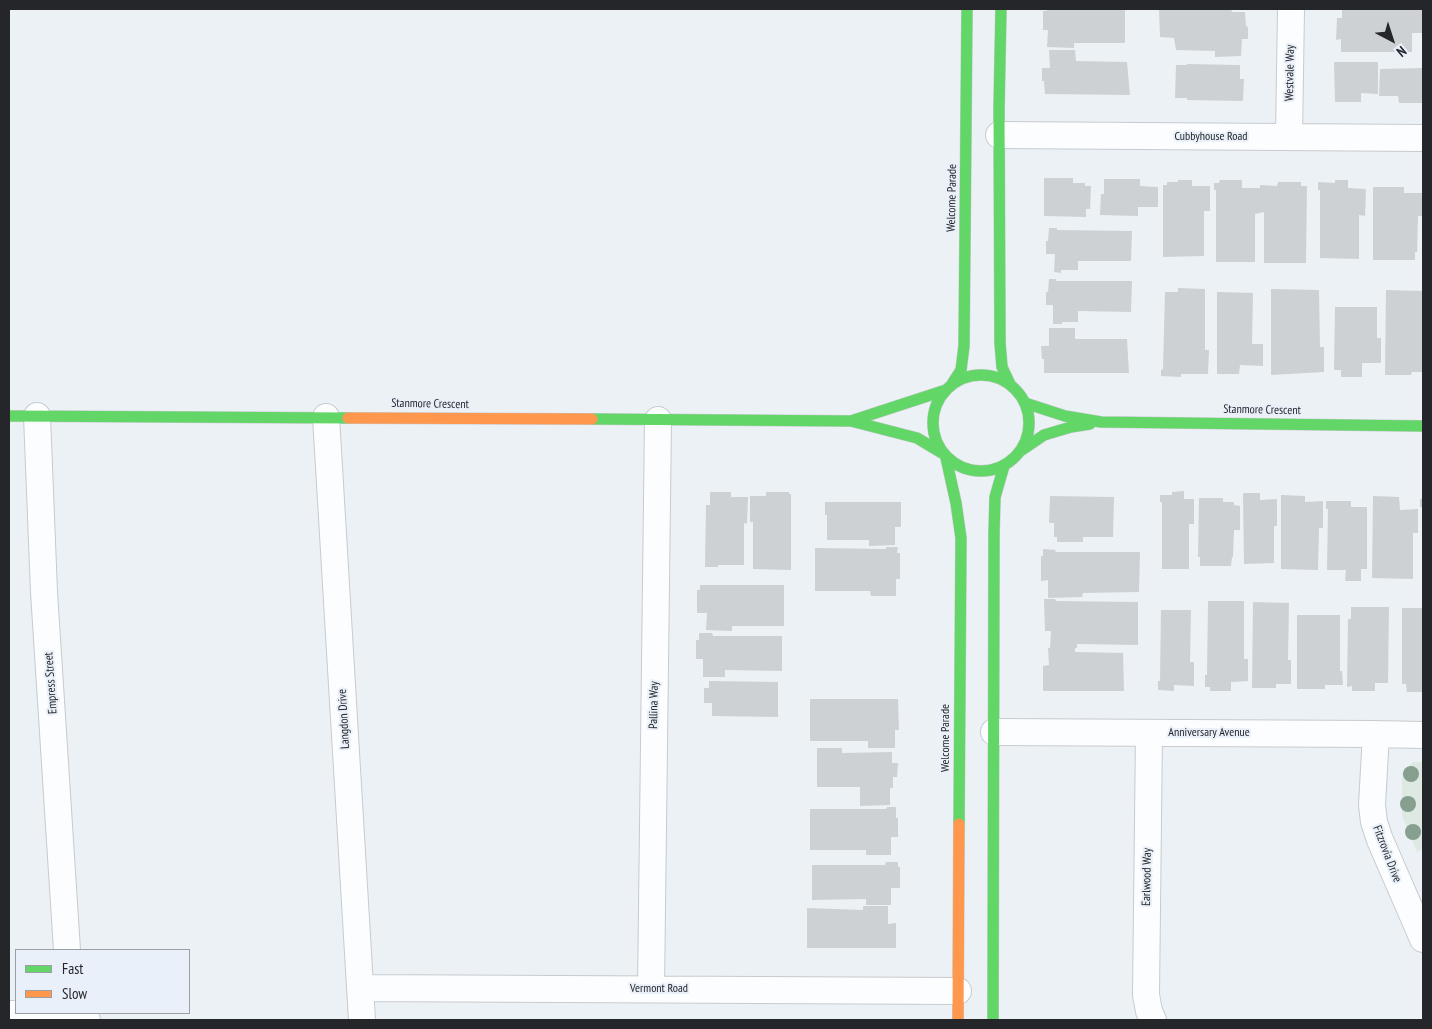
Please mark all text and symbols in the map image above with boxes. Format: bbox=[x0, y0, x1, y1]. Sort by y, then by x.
north arrow bbox=[1367, 15, 1417, 65]
text: N bbox=[1393, 42, 1410, 61]
street label: Westvale Way bbox=[1282, 45, 1298, 101]
street label: Cubbyhouse Road bbox=[1174, 130, 1248, 144]
street label: Welcome Parade bbox=[944, 164, 960, 232]
street label: Stanmore Crescent bbox=[391, 396, 469, 412]
street label: Stanmore Crescent bbox=[1223, 402, 1301, 418]
street label: Empress Street bbox=[42, 652, 60, 714]
street label: Pallina Way bbox=[646, 681, 662, 729]
street label: Langdon Drive bbox=[335, 689, 353, 749]
street label: Welcome Parade bbox=[939, 704, 953, 772]
street label: Anniversary Avenue bbox=[1168, 726, 1250, 740]
street label: Fitzrovia Drive bbox=[1370, 823, 1404, 885]
street label: Earlwood Way bbox=[1139, 848, 1155, 906]
legend bbox=[15, 949, 190, 1014]
text: Fast bbox=[62, 959, 83, 978]
street label: Vermont Road bbox=[630, 982, 688, 996]
text: Slow bbox=[62, 984, 87, 1003]

